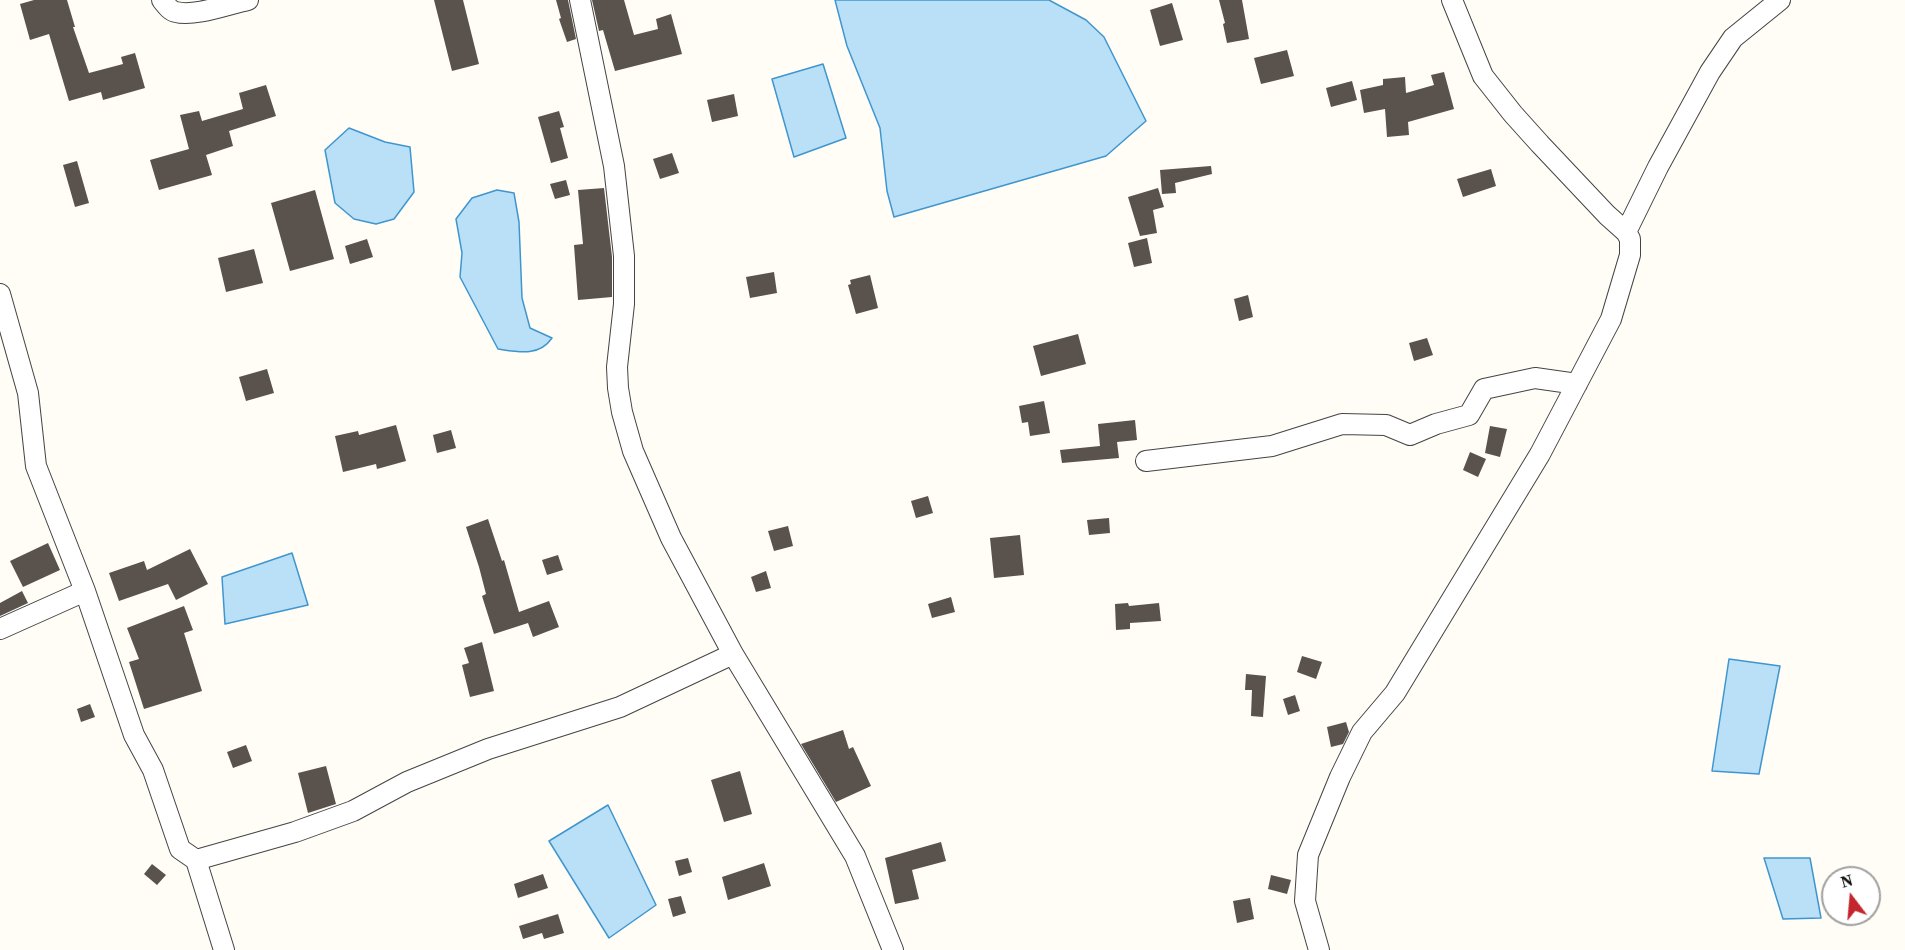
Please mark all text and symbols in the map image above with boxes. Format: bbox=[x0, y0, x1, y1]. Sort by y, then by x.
north arrow bbox=[1821, 866, 1881, 926]
text: N bbox=[1838, 868, 1855, 893]

